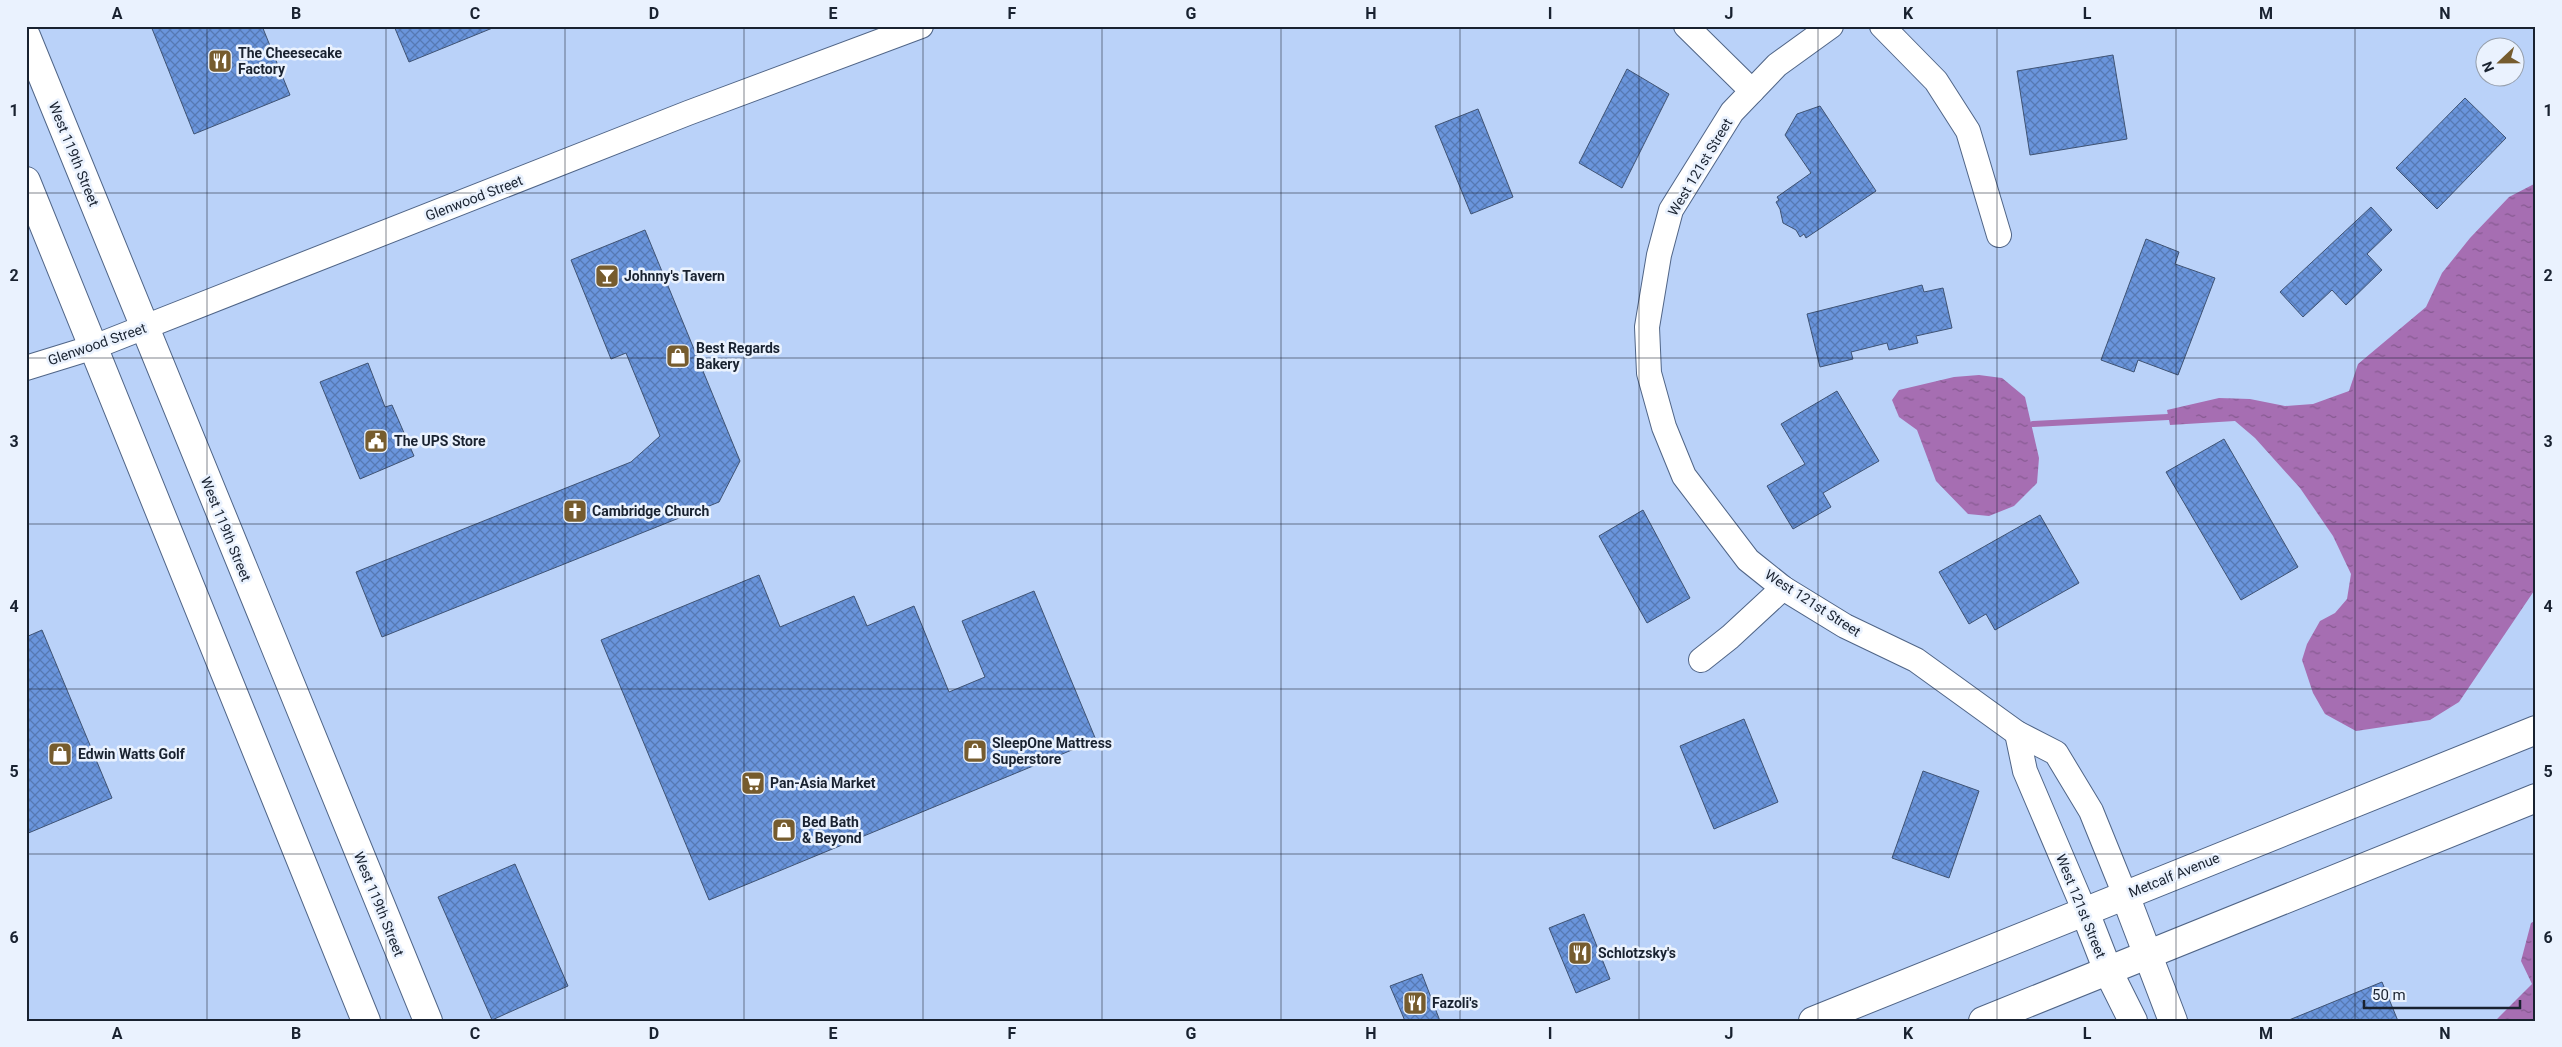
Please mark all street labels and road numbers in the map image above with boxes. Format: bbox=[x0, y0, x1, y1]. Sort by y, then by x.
street label: West 119th Street bbox=[46, 99, 102, 209]
street label: West 121st Street bbox=[1665, 115, 1736, 219]
street label: Glenwood Street bbox=[423, 172, 525, 224]
street label: Glenwood Street bbox=[46, 320, 149, 368]
street label: West 119th Street bbox=[198, 474, 254, 584]
street label: West 121st Street bbox=[1762, 566, 1864, 640]
street label: West 119th Street bbox=[351, 849, 407, 959]
street label: Metcalf Avenue bbox=[2126, 849, 2222, 901]
street label: West 121st Street bbox=[2053, 852, 2109, 961]

